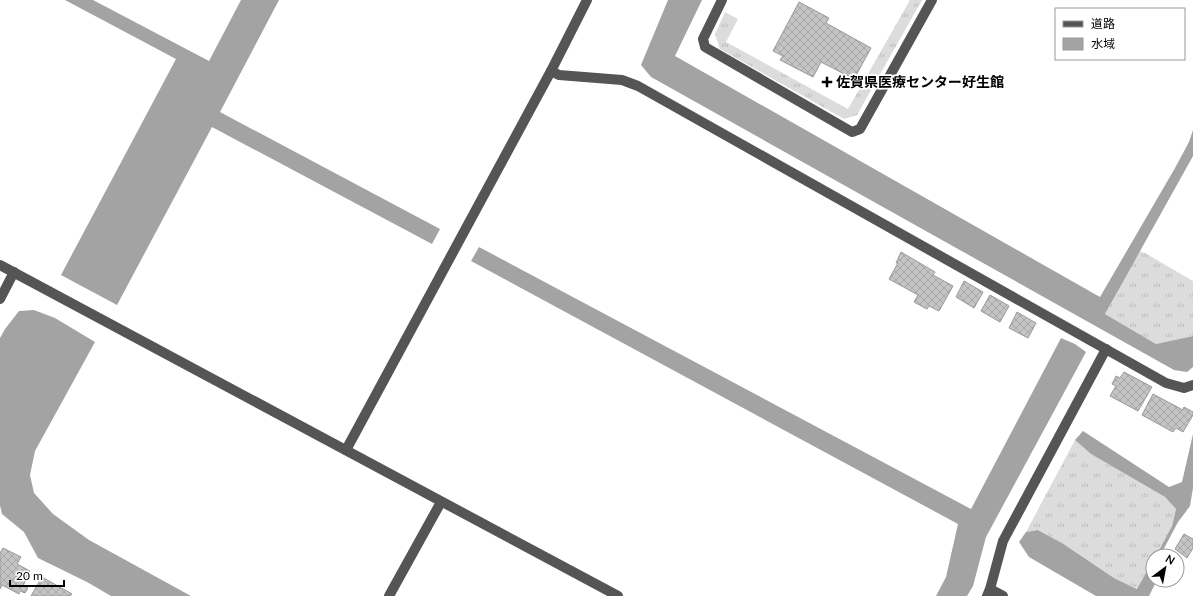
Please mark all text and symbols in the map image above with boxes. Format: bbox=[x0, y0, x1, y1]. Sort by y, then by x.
legend bbox=[1055, 8, 1185, 60]
text: 道路 bbox=[1091, 16, 1115, 31]
text: 水域 bbox=[1091, 36, 1115, 51]
place label: 佐賀県医療センター好生館 bbox=[836, 73, 1004, 90]
marker: 佐賀県医療センター好生館 bbox=[821, 76, 833, 88]
north arrow bbox=[1145, 548, 1185, 588]
text: N bbox=[1164, 551, 1178, 567]
scale bar bbox=[10, 562, 64, 588]
text: 20 m bbox=[16, 568, 43, 583]

